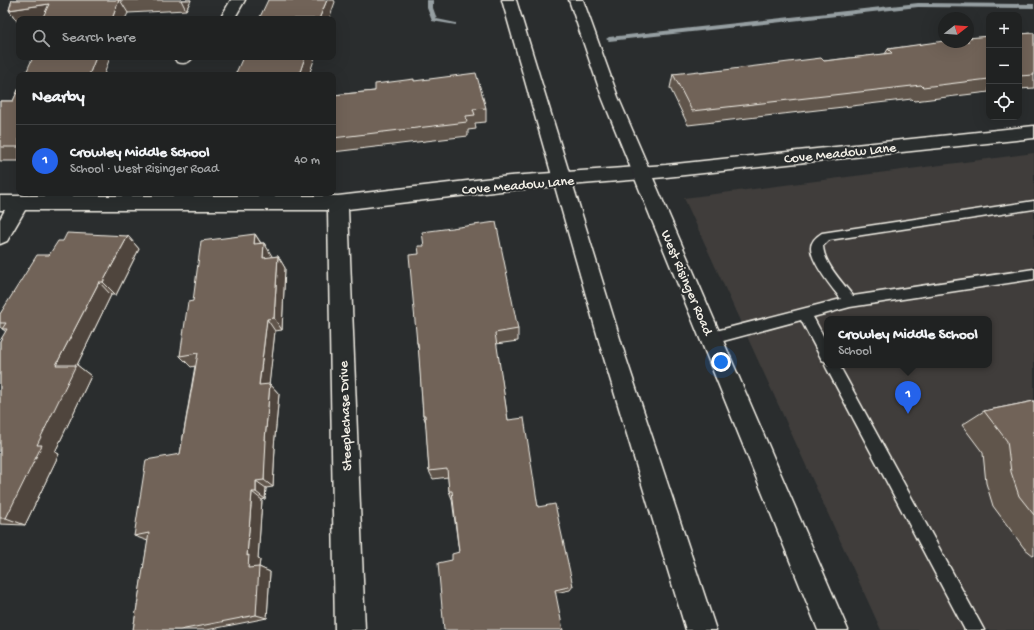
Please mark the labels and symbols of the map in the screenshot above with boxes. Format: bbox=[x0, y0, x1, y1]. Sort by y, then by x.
north arrow bbox=[938, 12, 974, 48]
street label: Cove Meadow Lane bbox=[783, 140, 898, 169]
street label: Cove Meadow Lane bbox=[461, 173, 576, 200]
street label: West Risinger Road bbox=[656, 228, 716, 340]
your location bbox=[711, 352, 731, 372]
street label: Steeplechase Drive bbox=[336, 360, 357, 471]
pin: 1 bbox=[895, 381, 921, 414]

